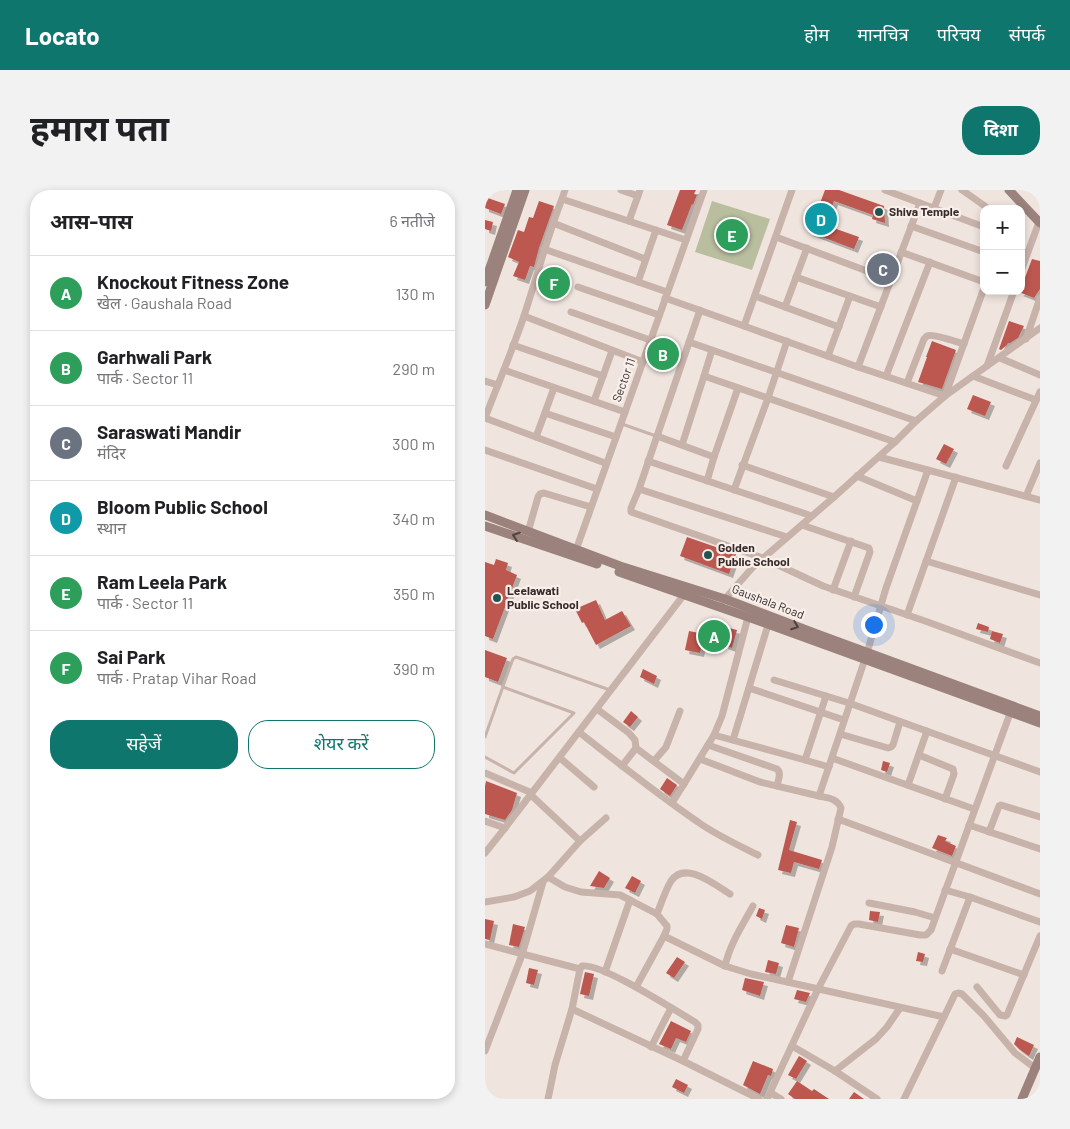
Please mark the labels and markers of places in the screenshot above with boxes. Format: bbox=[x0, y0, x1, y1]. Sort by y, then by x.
pin: D bbox=[805, 200, 837, 238]
place label: Shiva Temple bbox=[889, 204, 960, 218]
marker: Shiva Temple bbox=[873, 206, 885, 218]
pin: E bbox=[716, 216, 748, 254]
pin: C bbox=[867, 250, 899, 288]
pin: F bbox=[538, 264, 570, 302]
pin: B bbox=[647, 335, 679, 373]
place label: Golden Public School bbox=[718, 540, 790, 568]
marker: Golden Public School bbox=[702, 549, 714, 561]
place label: Leelawati Public School bbox=[507, 583, 579, 611]
marker: Leelawati Public School bbox=[491, 592, 503, 604]
pin: A bbox=[698, 617, 730, 655]

